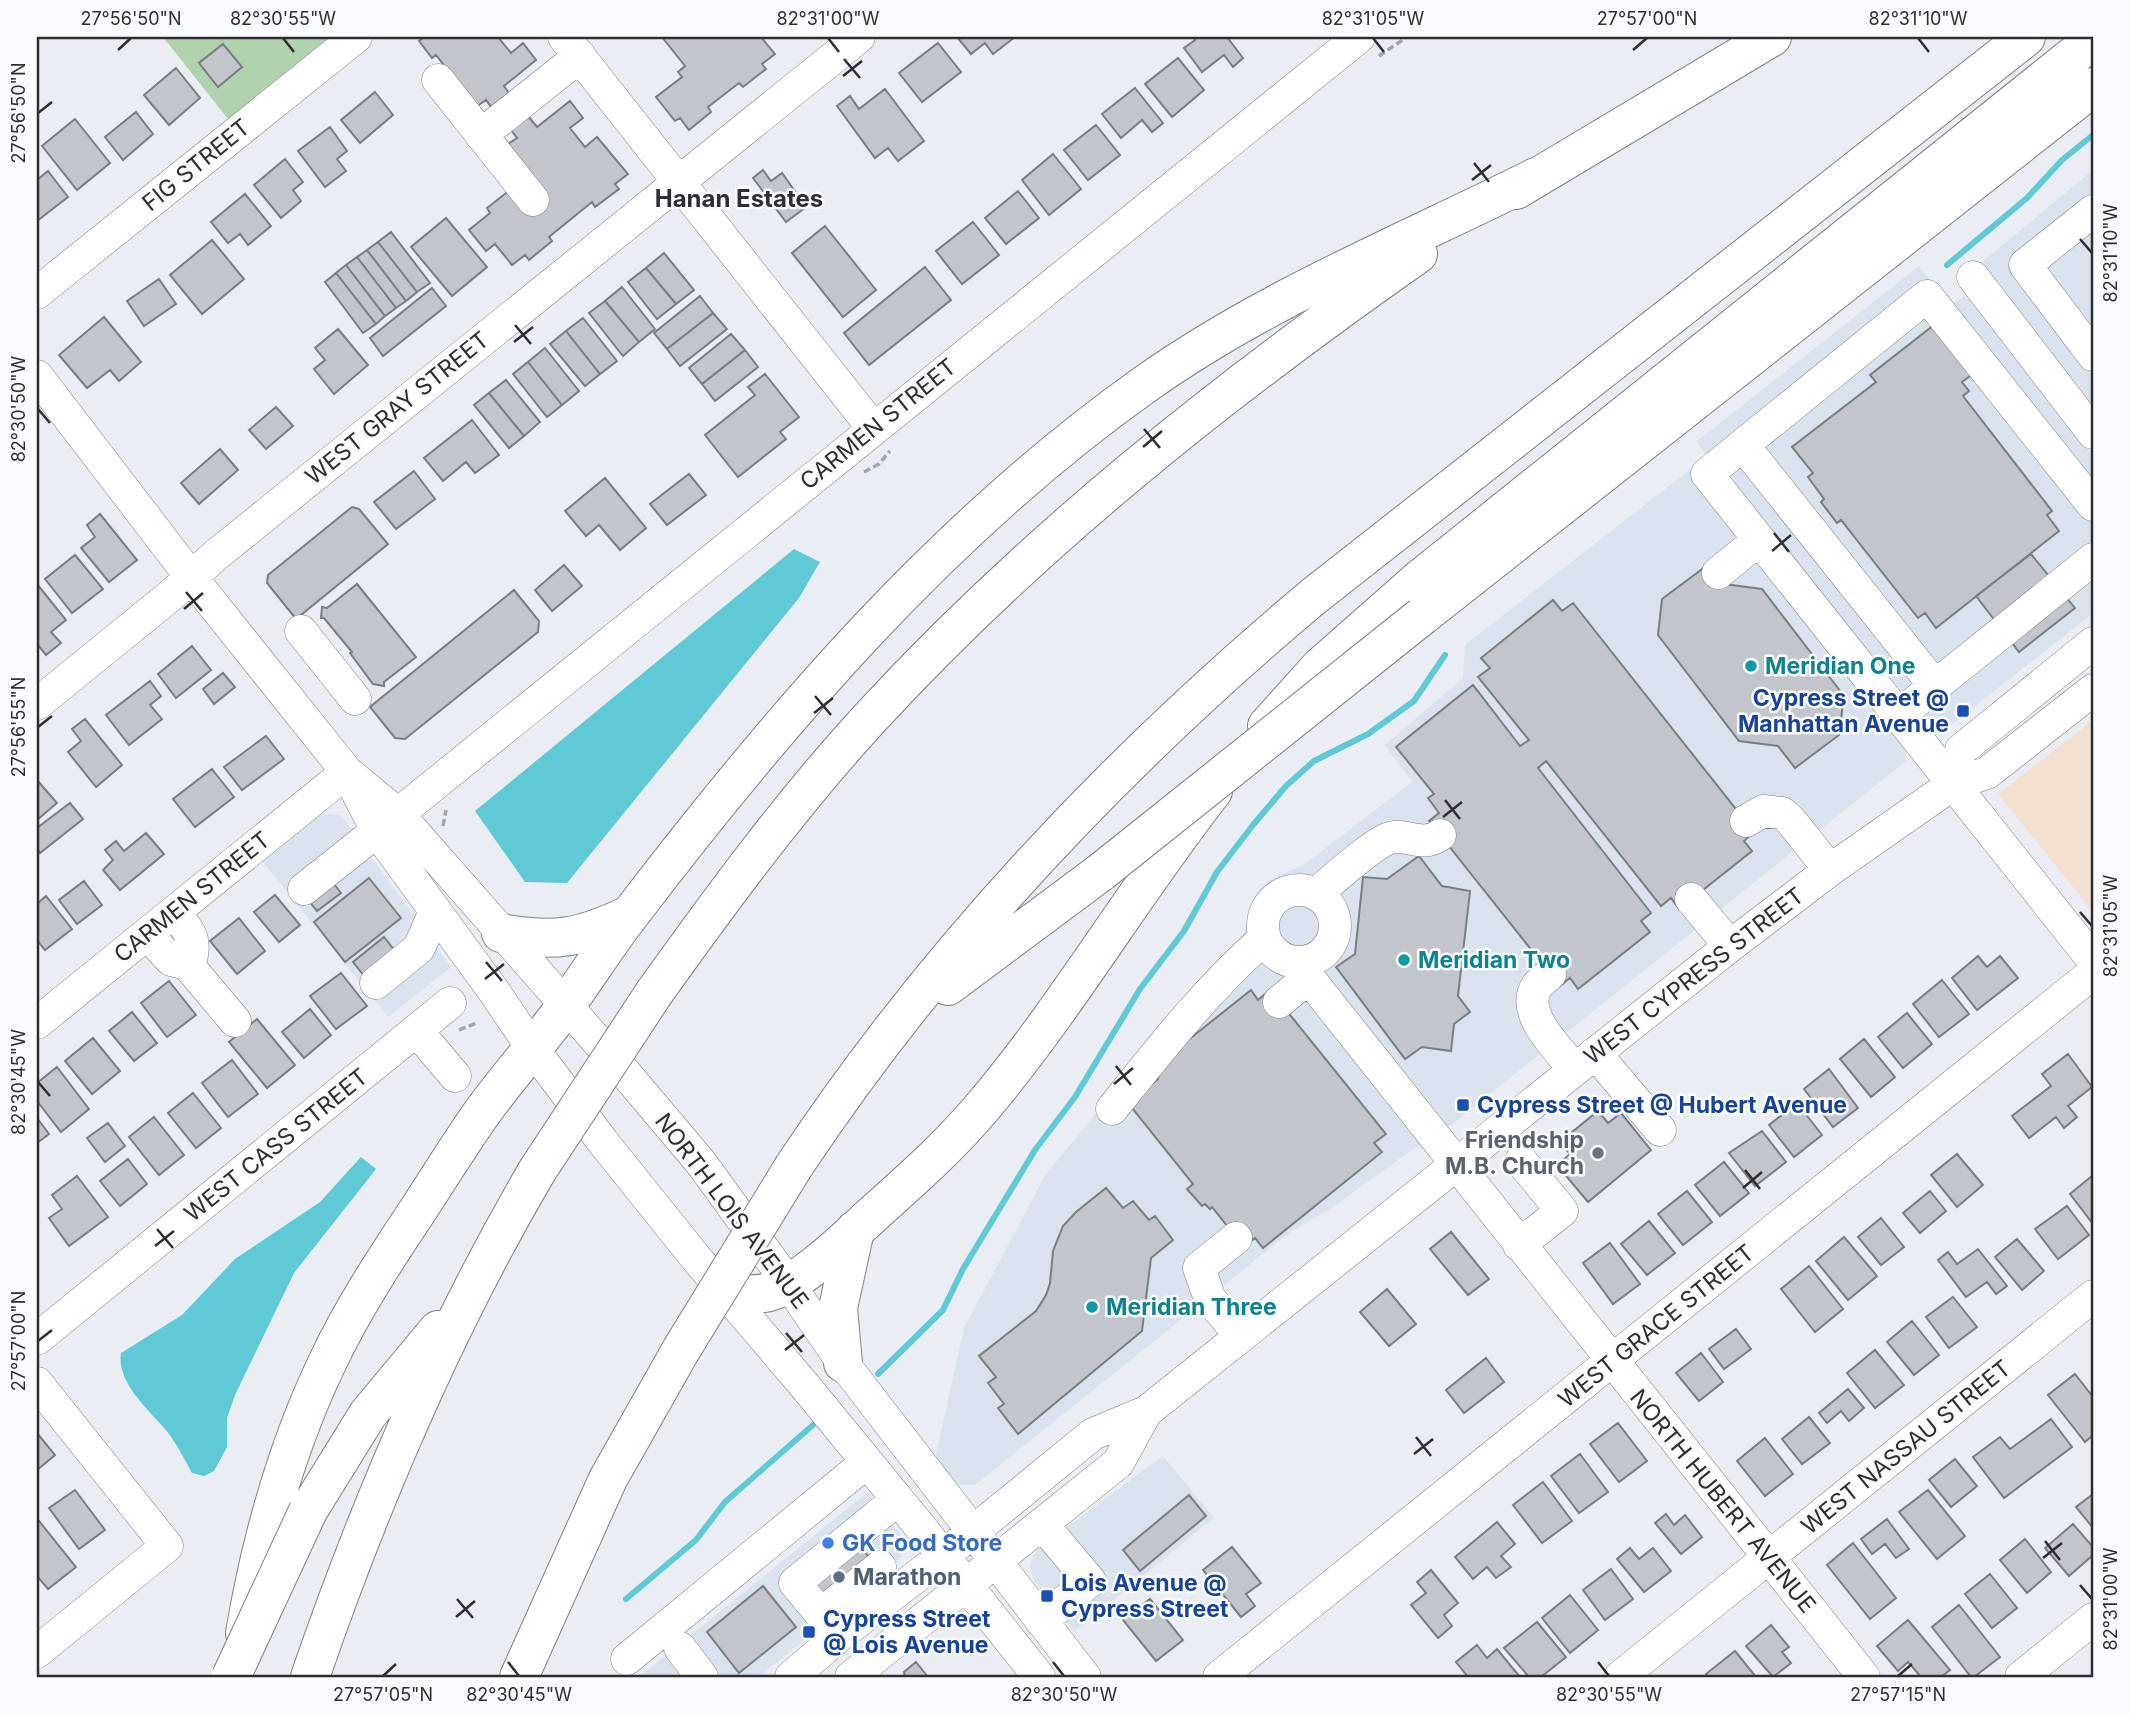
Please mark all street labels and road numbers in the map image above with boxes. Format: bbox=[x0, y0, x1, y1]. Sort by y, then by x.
street label: FIG STREET bbox=[137, 113, 255, 217]
street label: WEST GRAY STREET bbox=[300, 325, 494, 491]
street label: CARMEN STREET bbox=[794, 353, 962, 495]
street label: CARMEN STREET bbox=[108, 826, 276, 968]
street label: WEST CYPRESS STREET bbox=[1579, 881, 1809, 1071]
street label: WEST CASS STREET bbox=[179, 1062, 373, 1228]
street label: NORTH LOIS AVENUE bbox=[649, 1108, 815, 1314]
street label: WEST GRACE STREET bbox=[1553, 1238, 1759, 1414]
street label: WEST NASSAU STREET bbox=[1796, 1354, 2016, 1540]
street label: NORTH HUBERT AVENUE bbox=[1624, 1384, 1822, 1618]

